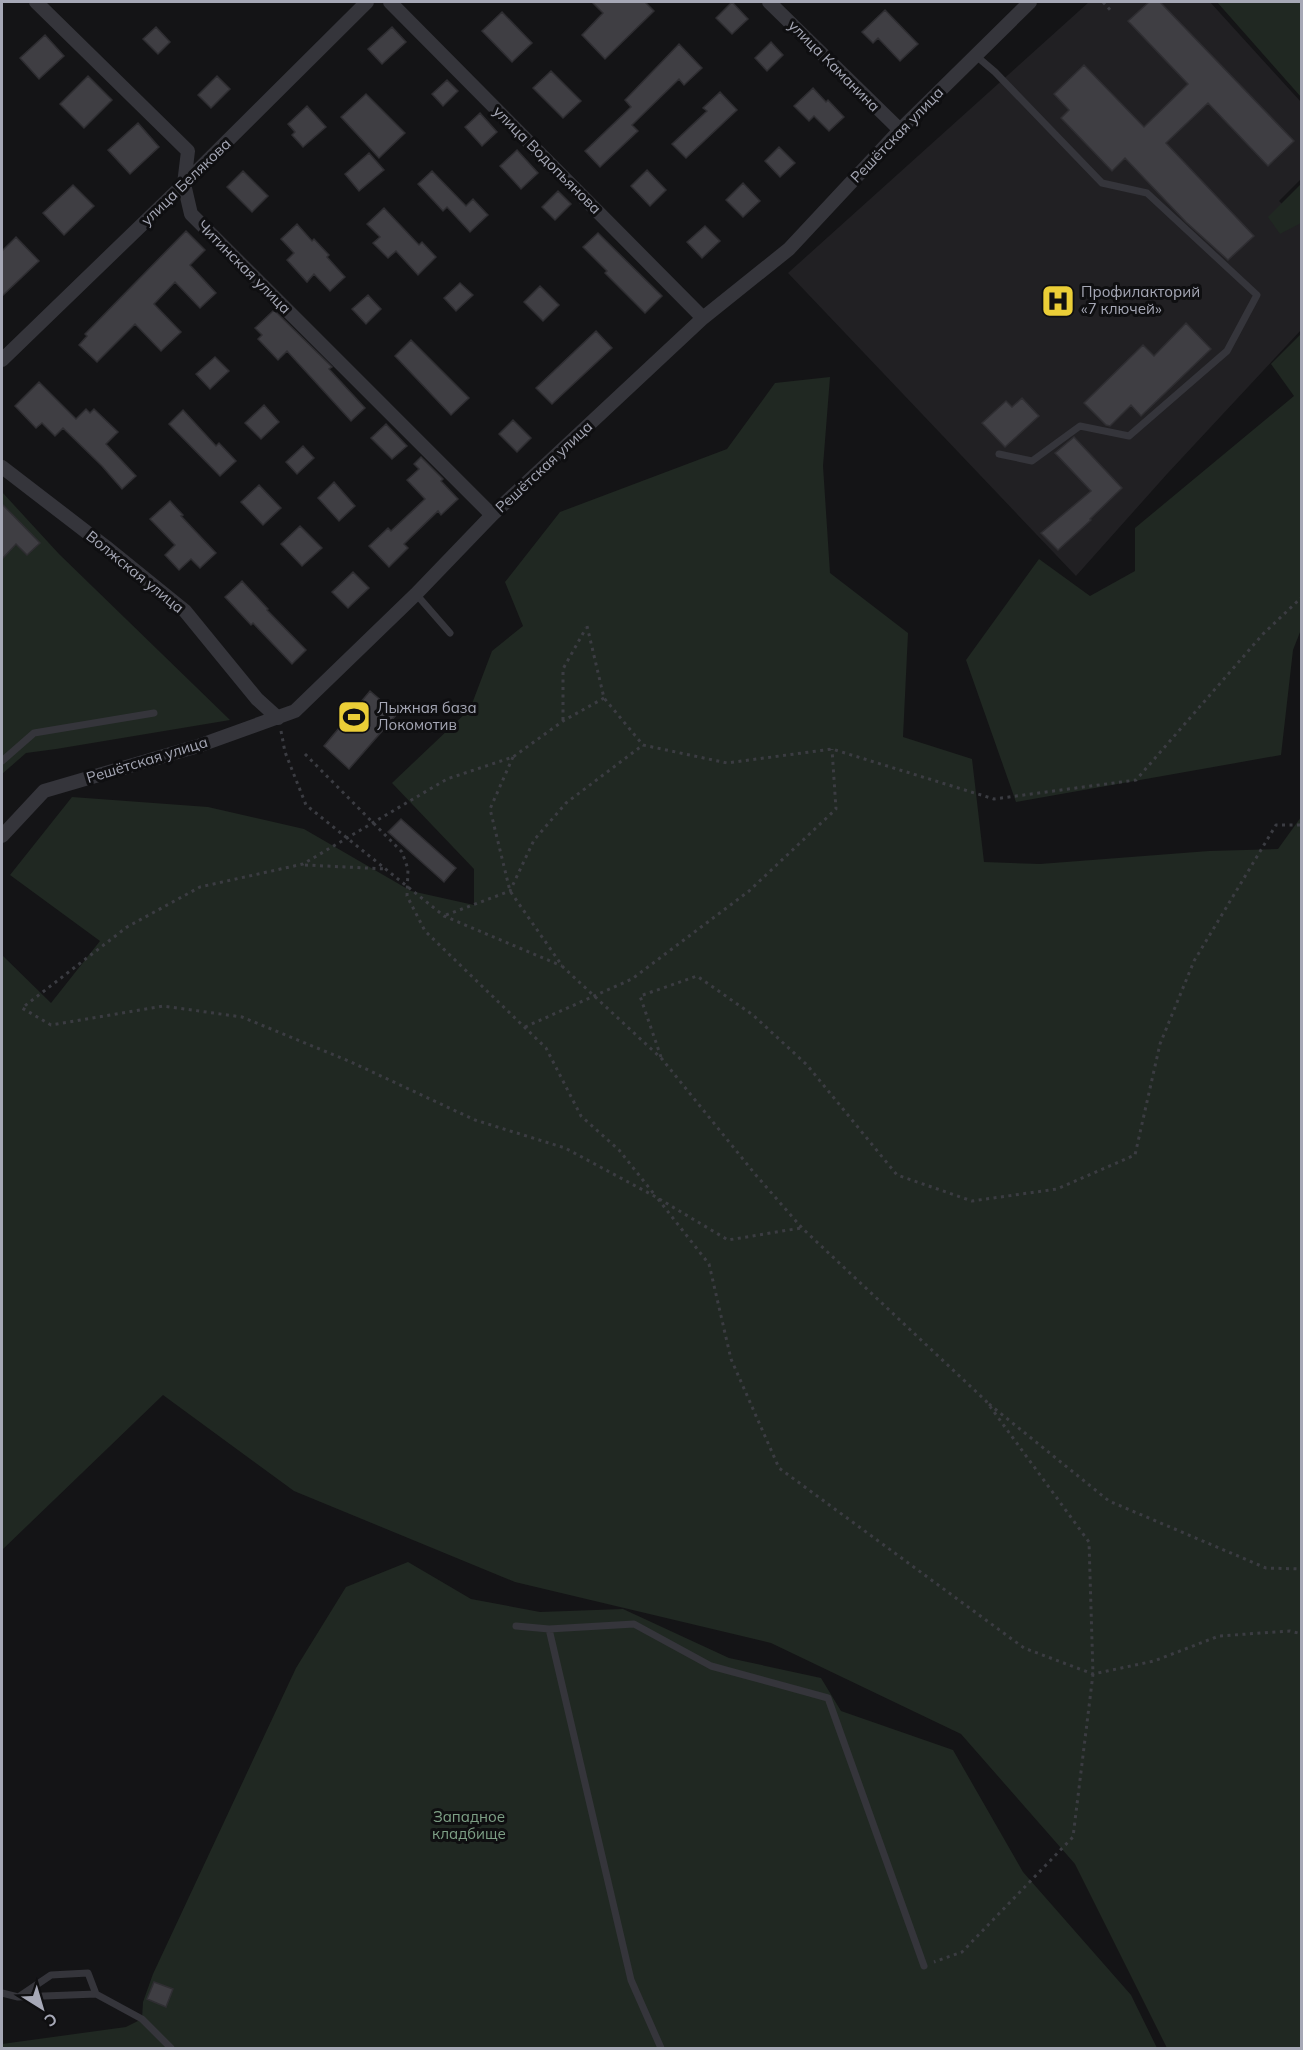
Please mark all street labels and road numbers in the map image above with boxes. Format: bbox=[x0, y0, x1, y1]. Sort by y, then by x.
street label: улица Каманина bbox=[785, 16, 884, 115]
street label: Решётская улица bbox=[846, 83, 947, 187]
street label: улица Водопьянова bbox=[489, 102, 605, 218]
street label: улица Белякова bbox=[137, 134, 234, 229]
street label: Читинская улица bbox=[194, 216, 295, 317]
street label: Решётская улица bbox=[491, 417, 596, 517]
street label: Волжская улица bbox=[83, 526, 188, 617]
street label: Решётская улица bbox=[84, 732, 210, 787]

